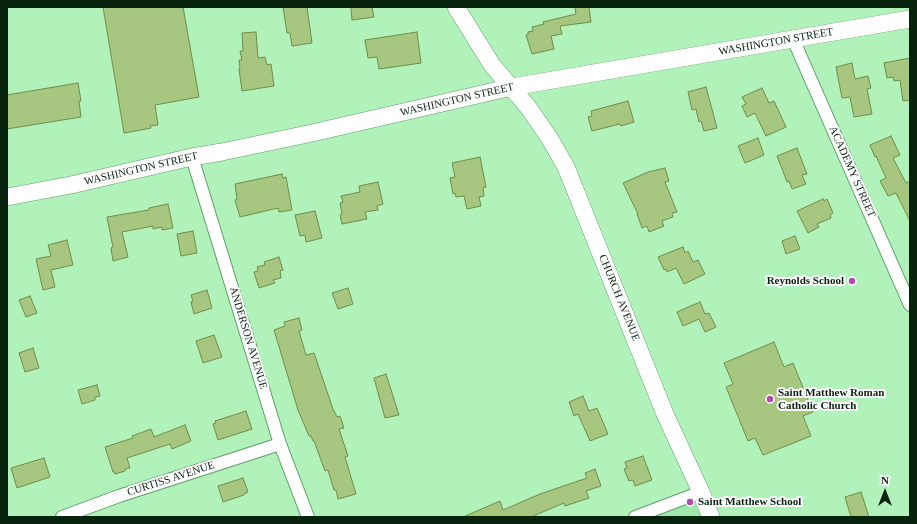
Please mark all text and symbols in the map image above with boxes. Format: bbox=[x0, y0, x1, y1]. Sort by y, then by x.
street label: WASHINGTON STREET bbox=[718, 25, 834, 59]
street label: WASHINGTON STREET bbox=[399, 80, 515, 120]
street label: ACADEMY STREET bbox=[826, 124, 878, 220]
street label: WASHINGTON STREET bbox=[83, 149, 199, 189]
street label: CHURCH AVENUE bbox=[596, 253, 642, 343]
place label: Reynolds School bbox=[767, 274, 844, 288]
marker: Reynolds School bbox=[847, 276, 857, 286]
street label: ANDERSON AVENUE bbox=[226, 285, 270, 391]
place label: Saint Matthew Roman Catholic Church bbox=[778, 386, 884, 412]
marker: Saint Matthew Roman Catholic Church bbox=[765, 394, 775, 404]
street label: CURTISS AVENUE bbox=[126, 459, 216, 499]
north arrow bbox=[865, 472, 905, 512]
text: N bbox=[881, 474, 889, 486]
place label: Saint Matthew School bbox=[698, 495, 801, 509]
marker: Saint Matthew School bbox=[685, 497, 695, 507]

